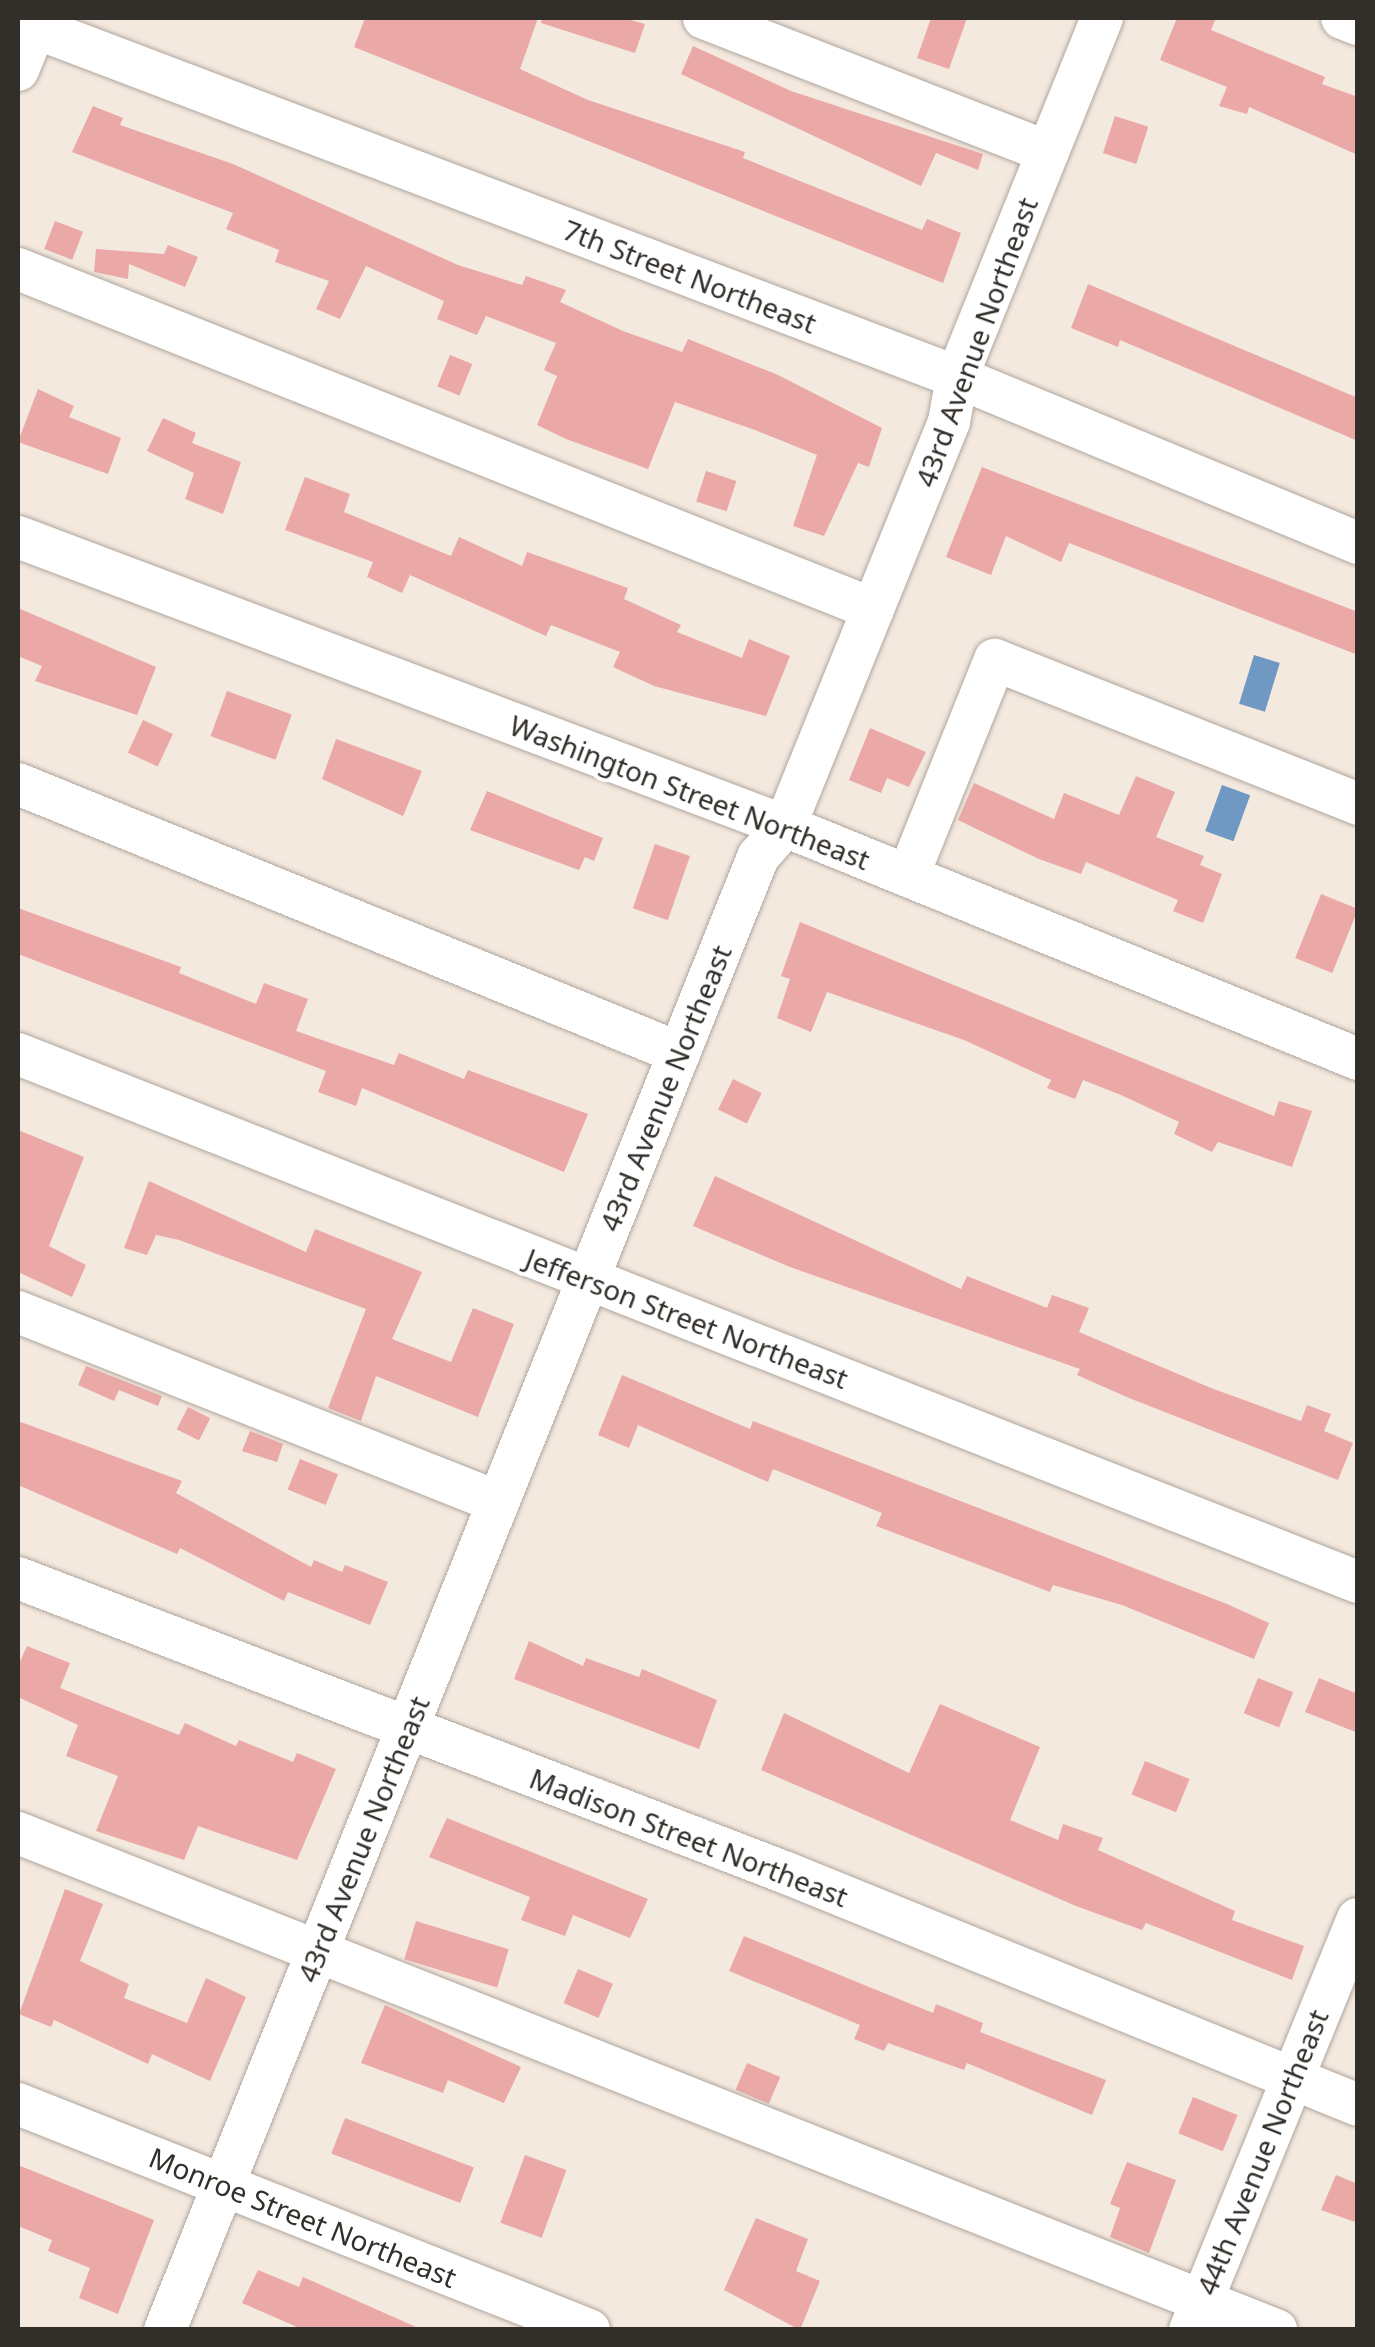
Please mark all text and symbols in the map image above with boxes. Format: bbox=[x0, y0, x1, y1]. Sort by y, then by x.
street label: 43rd Avenue Northeast bbox=[908, 193, 1044, 491]
street label: 7th Street Northeast bbox=[559, 212, 821, 340]
street label: Washington Street Northeast bbox=[505, 708, 875, 876]
street label: 43rd Avenue Northeast bbox=[592, 940, 738, 1236]
street label: Jefferson Street Northeast bbox=[521, 1241, 853, 1395]
street label: 43rd Avenue Northeast bbox=[290, 1691, 436, 1987]
street label: Madison Street Northeast bbox=[525, 1761, 853, 1913]
street label: 44th Avenue Northeast bbox=[1189, 2005, 1335, 2299]
street label: Monroe Street Northeast bbox=[144, 2140, 462, 2294]

